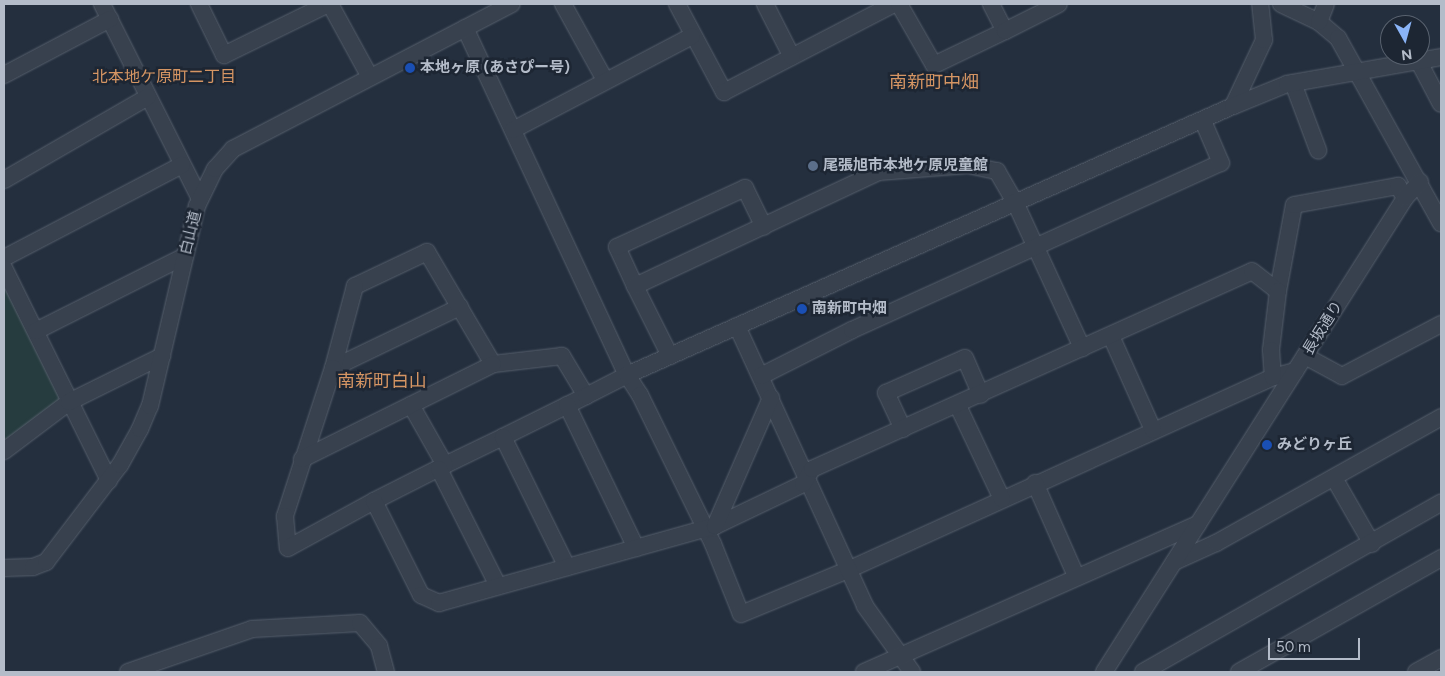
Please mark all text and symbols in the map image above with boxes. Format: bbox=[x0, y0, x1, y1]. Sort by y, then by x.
north arrow bbox=[1380, 15, 1430, 65]
text: N bbox=[1400, 45, 1413, 63]
place label: 本地ヶ原 (あさぴー号) bbox=[420, 59, 570, 77]
marker: 本地ヶ原 (あさぴー号) bbox=[404, 62, 416, 74]
district label: 北本地ケ原町二丁目 bbox=[92, 67, 236, 87]
district label: 南新町中畑 bbox=[889, 71, 979, 93]
place label: 尾張旭市本地ケ原児童館 bbox=[823, 157, 988, 175]
marker: 尾張旭市本地ケ原児童館 bbox=[807, 160, 819, 172]
street label: 白山道 bbox=[177, 209, 205, 257]
street label: 長坂通り bbox=[1299, 298, 1347, 358]
place label: 南新町中畑 bbox=[812, 300, 887, 318]
marker: 南新町中畑 bbox=[796, 303, 808, 315]
district label: 南新町白山 bbox=[337, 370, 427, 392]
place label: みどりヶ丘 bbox=[1277, 436, 1352, 454]
marker: みどりヶ丘 bbox=[1261, 439, 1273, 451]
scale bar bbox=[1270, 628, 1362, 660]
text: 50 m bbox=[1276, 638, 1311, 656]

